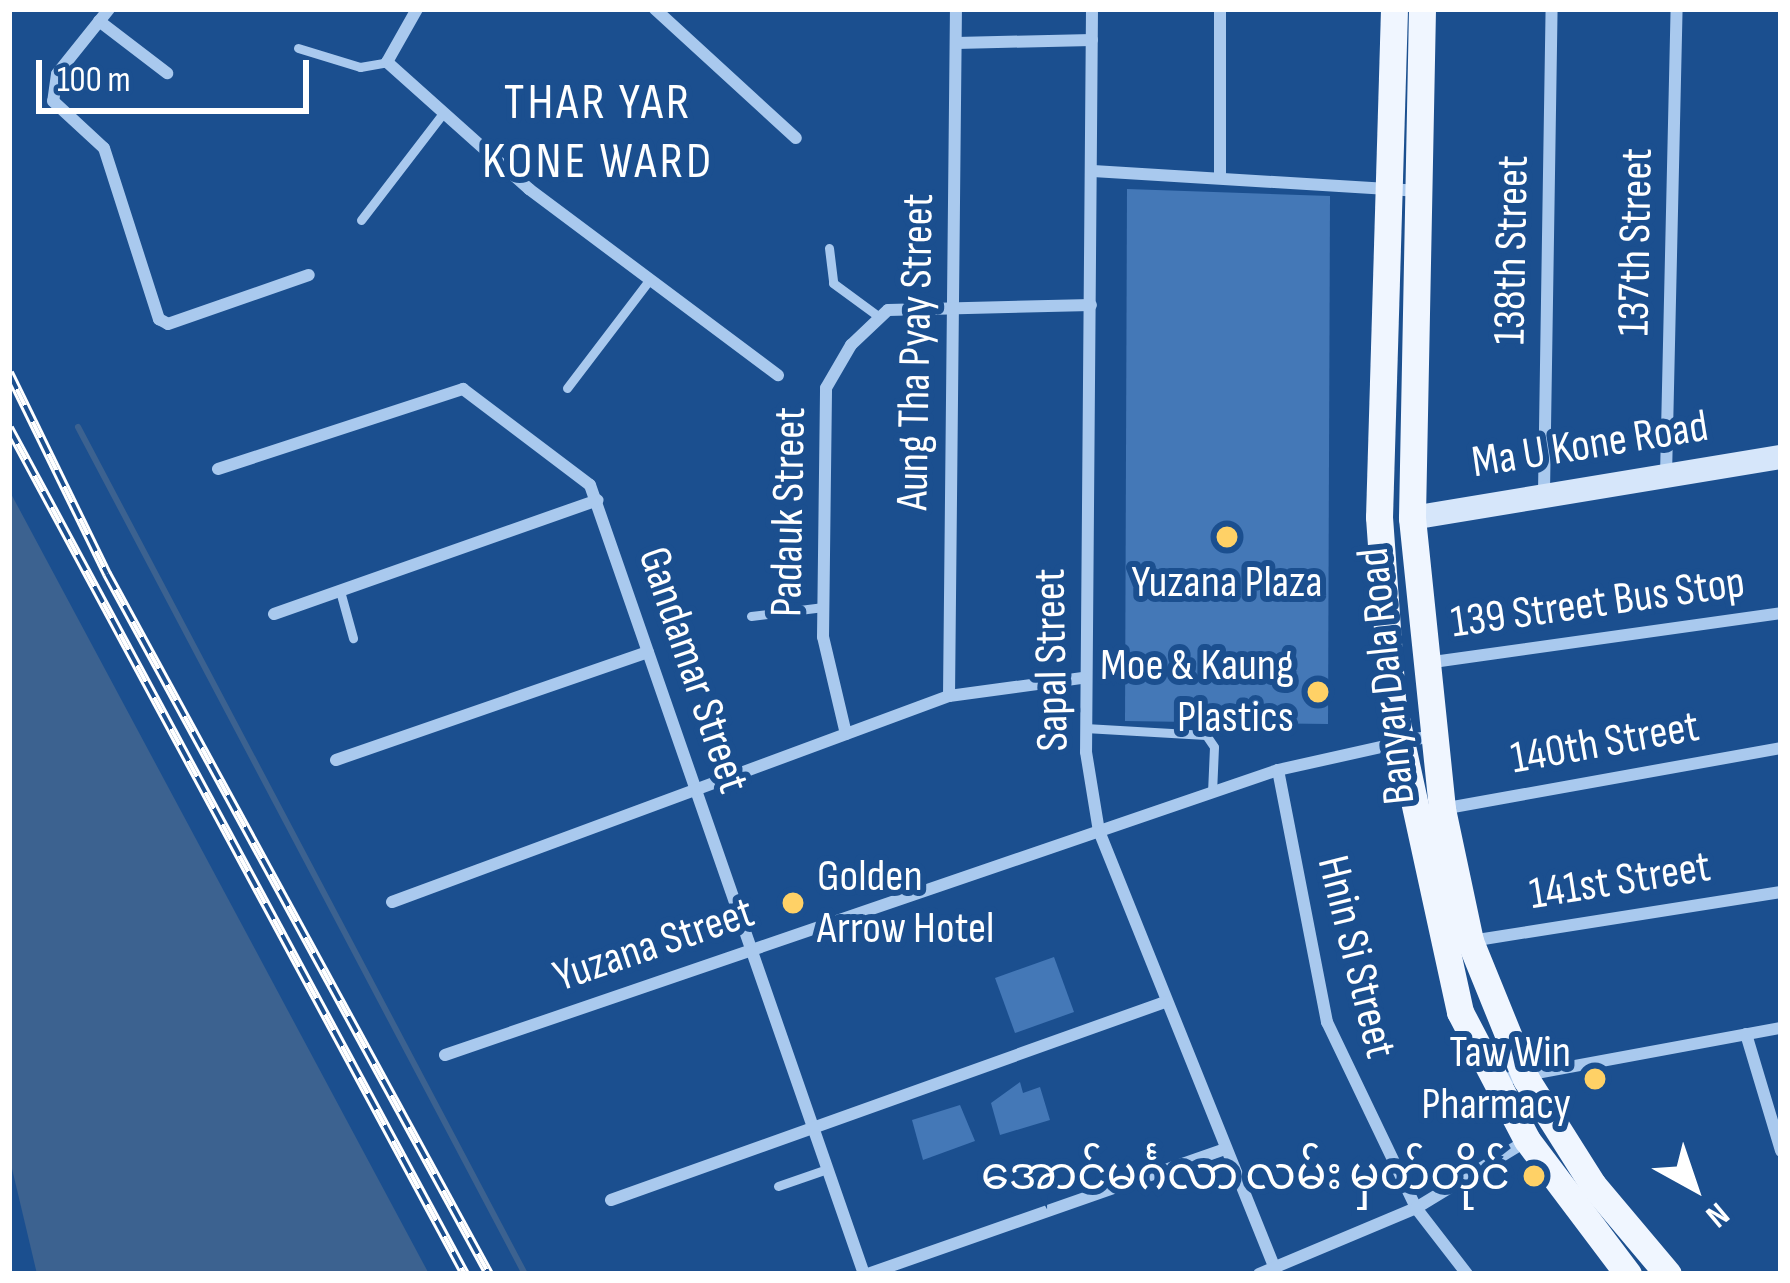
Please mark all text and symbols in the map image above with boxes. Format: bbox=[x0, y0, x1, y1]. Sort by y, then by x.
scale bar bbox=[42, 36, 315, 110]
text: 100 m bbox=[57, 59, 131, 102]
district label: THAR YAR KONE WARD bbox=[482, 73, 714, 193]
street label: 137th Street bbox=[1607, 147, 1665, 337]
street label: 138th Street bbox=[1483, 155, 1541, 345]
street label: Aung Tha Pyay Street bbox=[886, 193, 946, 511]
street label: Ma U Kone Road bbox=[1468, 400, 1712, 490]
street label: Padauk Street bbox=[760, 407, 818, 617]
marker: Yuzana Plaza bbox=[1214, 524, 1240, 550]
street label: Gandamar Street bbox=[626, 540, 760, 800]
street label: Banyar Dala Road bbox=[1347, 545, 1427, 807]
place label: Yuzana Plaza bbox=[1131, 556, 1323, 610]
street label: 139 Street Bus Stop bbox=[1448, 556, 1748, 650]
street label: Sapal Street bbox=[1023, 568, 1081, 752]
place label: Moe & Kaung Plastics bbox=[1100, 639, 1294, 745]
marker: Moe & Kaung Plastics bbox=[1305, 679, 1331, 705]
street label: 140th Street bbox=[1507, 700, 1703, 786]
street label: 141st Street bbox=[1526, 840, 1714, 922]
place label: Golden Arrow Hotel bbox=[817, 850, 994, 956]
street label: Hnin Si Street bbox=[1305, 850, 1407, 1064]
street label: Yuzana Street bbox=[547, 886, 761, 1004]
marker: Golden Arrow Hotel bbox=[780, 890, 806, 916]
place label: Taw Win Pharmacy bbox=[1421, 1026, 1571, 1132]
marker: Taw Win Pharmacy bbox=[1582, 1066, 1608, 1092]
north arrow bbox=[1634, 1127, 1754, 1247]
place label: အောင်မင်္ဂလာ လမ်း မှတ်တိုင် bbox=[981, 1149, 1510, 1203]
marker: အောင်မင်္ဂလာ လမ်း မှတ်တိုင် bbox=[1521, 1163, 1547, 1189]
text: N bbox=[1698, 1194, 1737, 1236]

